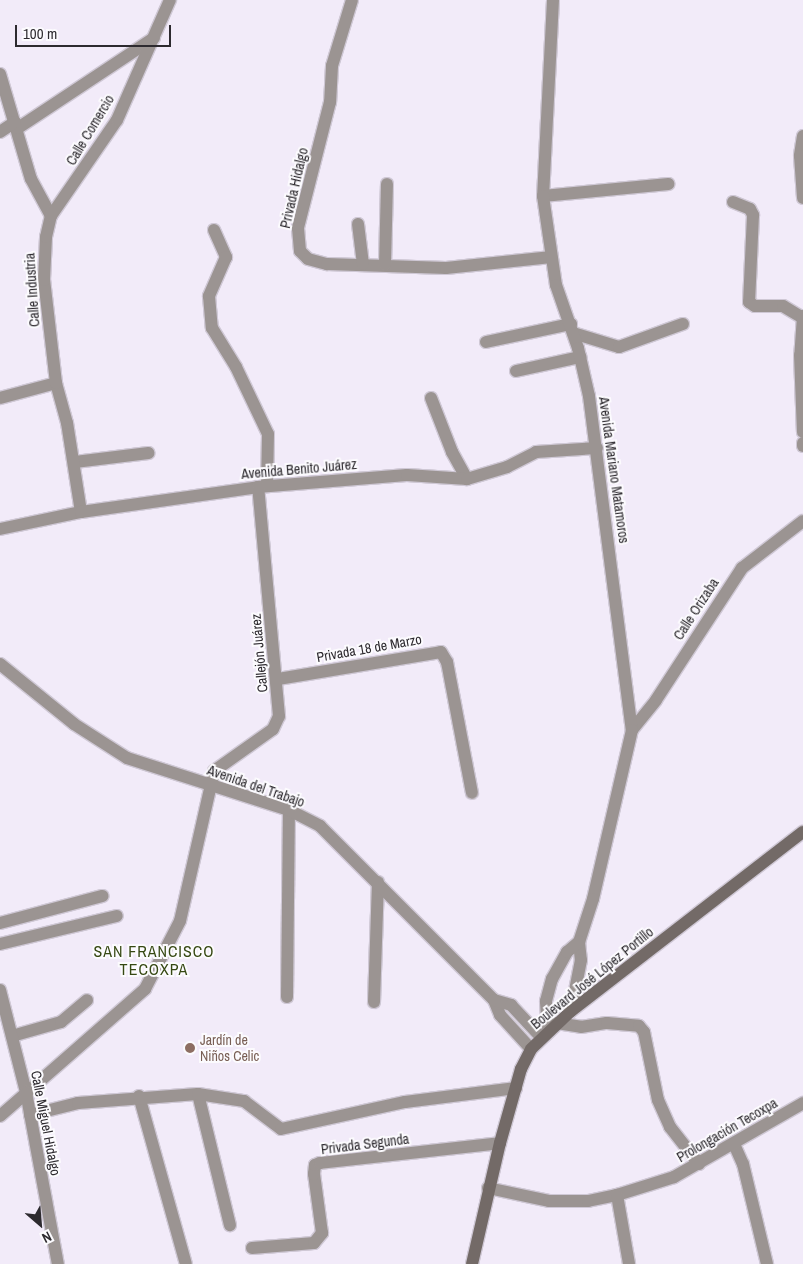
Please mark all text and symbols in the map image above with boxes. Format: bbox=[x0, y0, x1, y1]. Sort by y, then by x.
scale bar bbox=[18, 15, 174, 47]
text: 100 m bbox=[23, 23, 57, 44]
street label: Calle Comercio bbox=[62, 92, 118, 168]
street label: Privada Hidalgo bbox=[277, 146, 311, 230]
street label: Calle Industria bbox=[21, 252, 43, 328]
street label: Avenida Mariano Matamoros bbox=[595, 396, 633, 544]
street label: Avenida Benito Juárez bbox=[241, 456, 357, 482]
street label: Calle Orizaba bbox=[670, 575, 722, 643]
street label: Callejón Juárez bbox=[247, 613, 271, 693]
street label: Privada 18 de Marzo bbox=[315, 630, 423, 666]
street label: Avenida del Trabajo bbox=[205, 761, 307, 811]
street label: Boulevard José López Portillo bbox=[527, 923, 657, 1033]
district label: SAN FRANCISCO TECOXPA bbox=[92, 941, 216, 979]
place label: Jardín de Niños Celic bbox=[200, 1032, 259, 1064]
marker: Jardín de Niños Celic bbox=[184, 1042, 196, 1054]
street label: Calle Miguel Hidalgo bbox=[28, 1069, 64, 1177]
street label: Prolongación Tecoxpa bbox=[674, 1094, 780, 1166]
street label: Privada Segunda bbox=[320, 1130, 410, 1158]
north arrow bbox=[15, 1199, 65, 1249]
text: N bbox=[39, 1227, 55, 1247]

